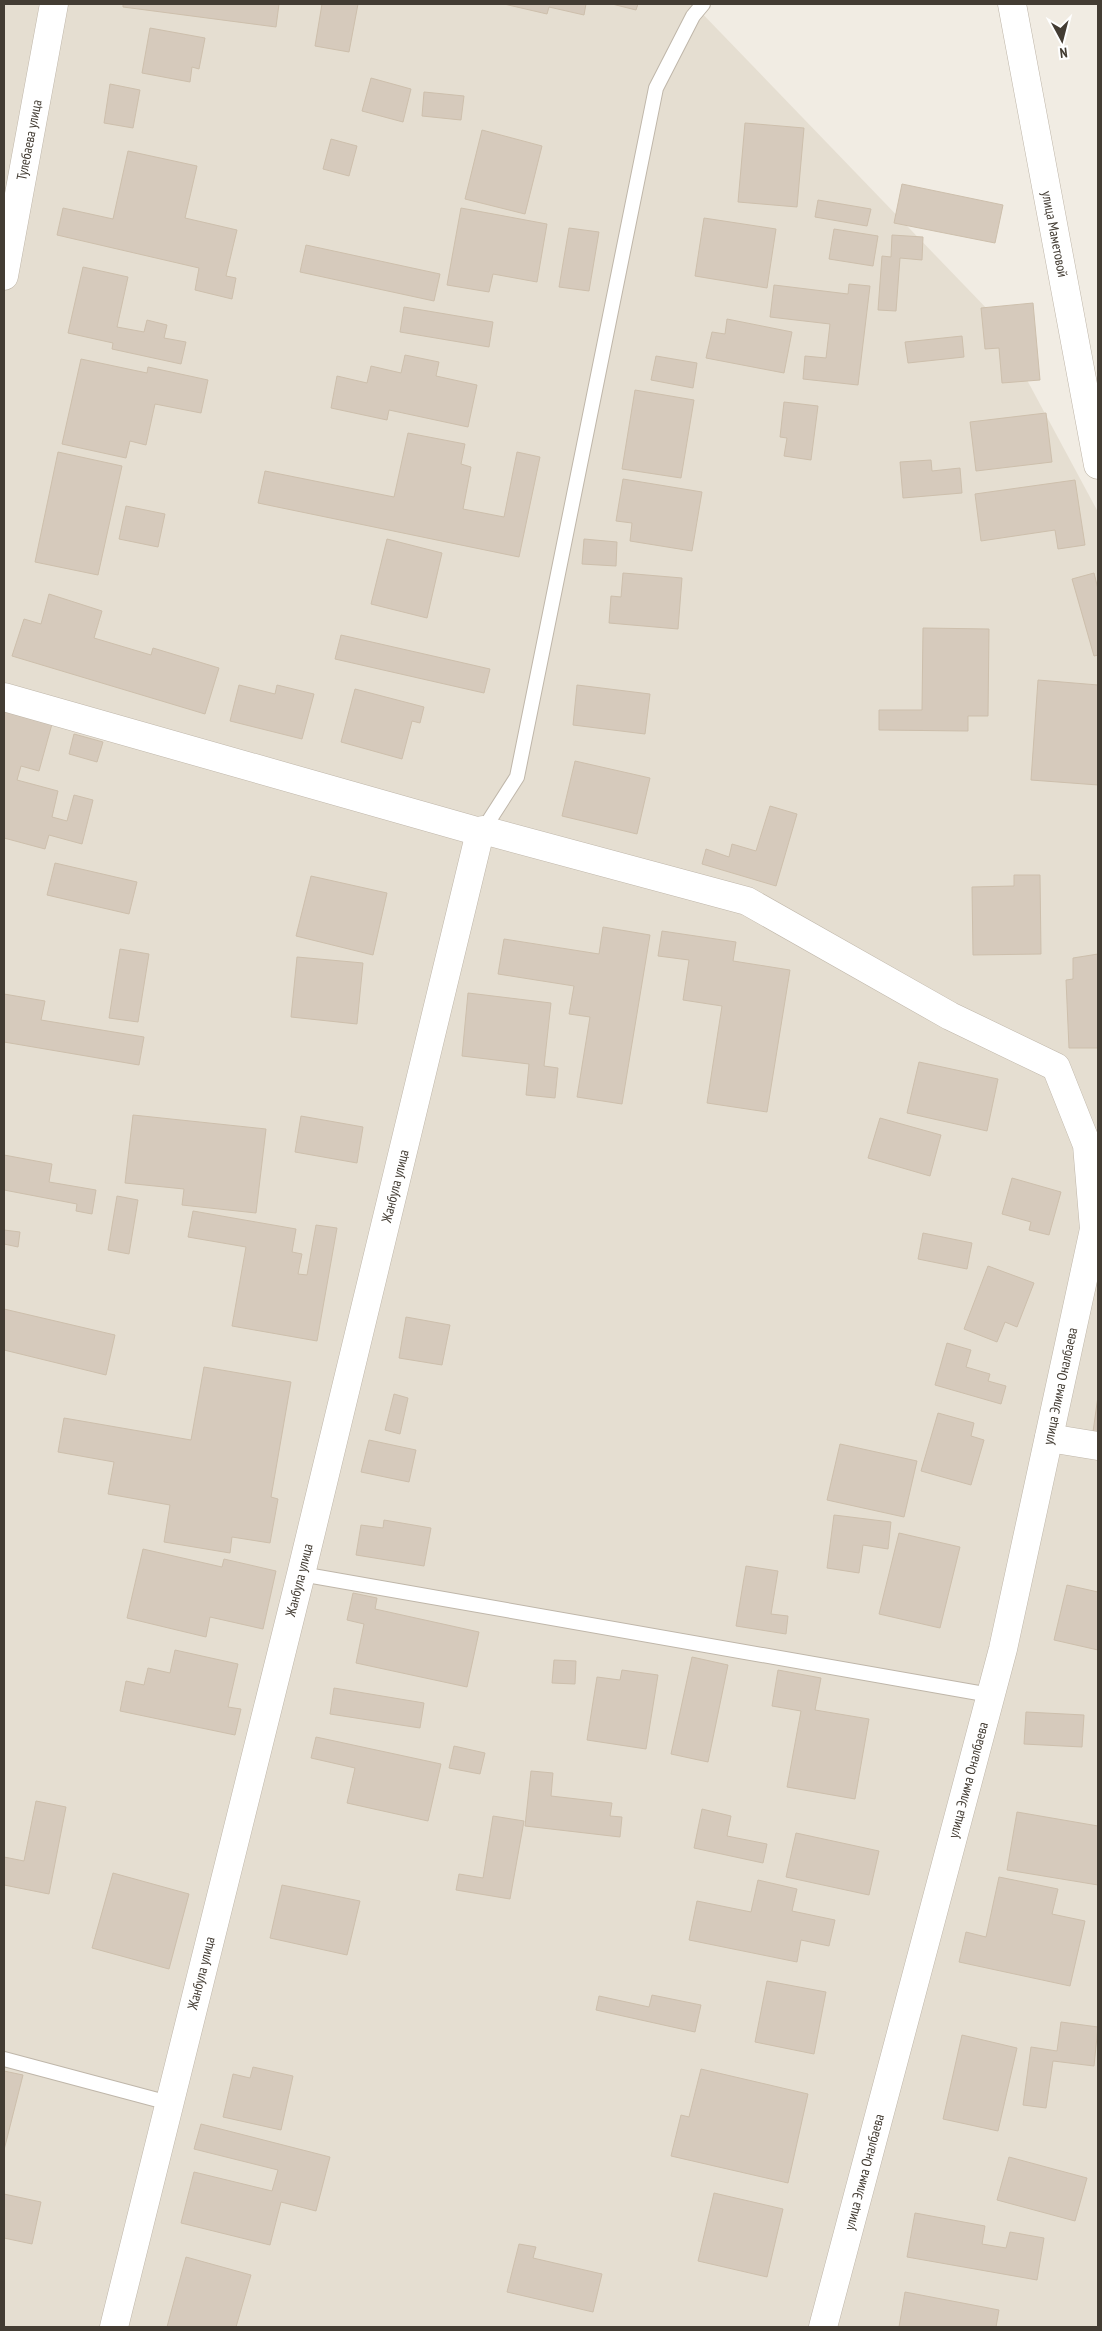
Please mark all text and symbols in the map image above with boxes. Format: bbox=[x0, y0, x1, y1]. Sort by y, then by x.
north arrow bbox=[1037, 15, 1087, 65]
text: N bbox=[1059, 44, 1068, 62]
street label: Тулебаева улица bbox=[12, 98, 46, 182]
street label: улица Маметовой bbox=[1038, 189, 1072, 279]
street label: Жанбула улица bbox=[377, 1148, 413, 1225]
street label: улица Элима Оналбаева bbox=[1039, 1326, 1081, 1446]
street label: Жанбула улица bbox=[281, 1542, 317, 1619]
street label: улица Элима Оналбаева bbox=[944, 1720, 992, 1840]
street label: Жанбула улица bbox=[183, 1935, 219, 2012]
street label: улица Элима Оналбаева bbox=[840, 2112, 888, 2232]

